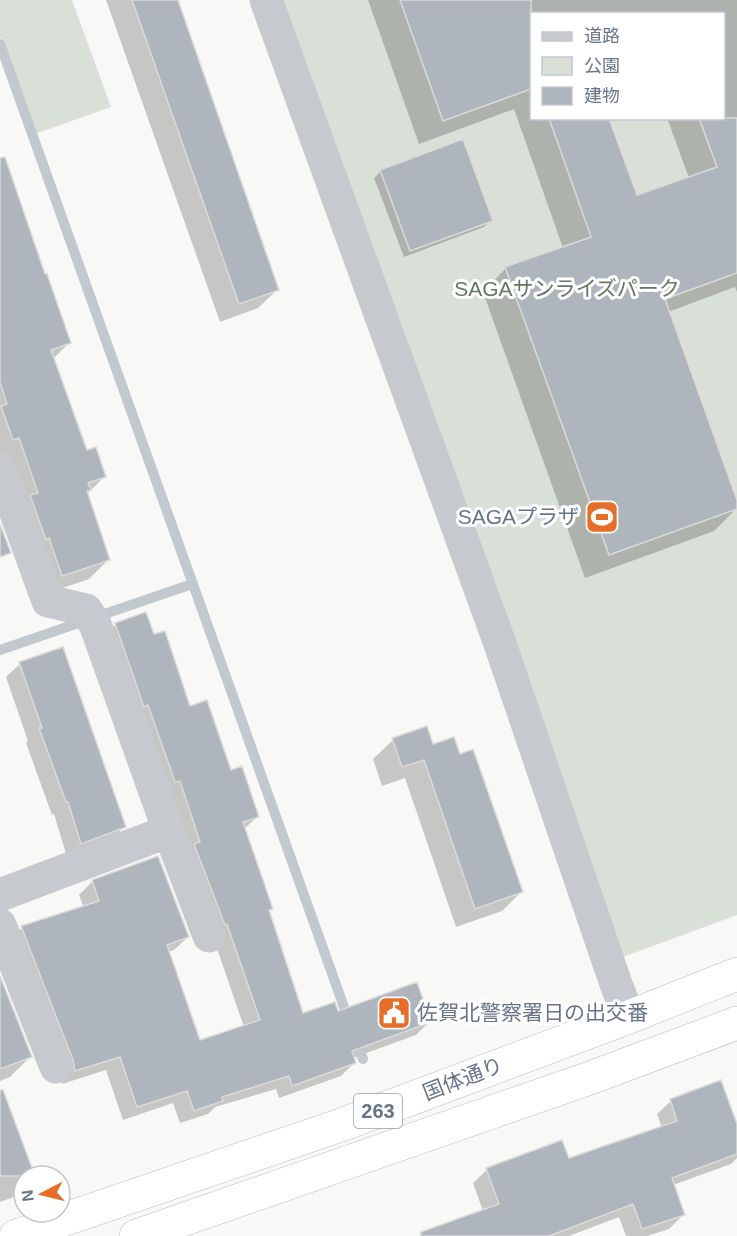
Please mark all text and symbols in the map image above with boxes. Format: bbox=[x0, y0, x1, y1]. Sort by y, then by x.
legend bbox=[530, 12, 725, 120]
text: 道路 bbox=[584, 26, 620, 46]
text: 公園 bbox=[584, 56, 620, 76]
text: 建物 bbox=[584, 86, 620, 106]
park label: SAGAサンライズパーク bbox=[454, 277, 680, 300]
sports icon: SAGAプラザ bbox=[584, 499, 620, 535]
place label: SAGAプラザ bbox=[458, 505, 579, 528]
public building icon: 佐賀北警察署日の出交番 bbox=[376, 995, 412, 1031]
place label: 佐賀北警察署日の出交番 bbox=[417, 1001, 648, 1024]
street label: 国体通り bbox=[419, 1053, 506, 1104]
road number: 263 bbox=[354, 1094, 402, 1128]
north arrow bbox=[12, 1164, 72, 1224]
text: N bbox=[18, 1189, 37, 1203]

